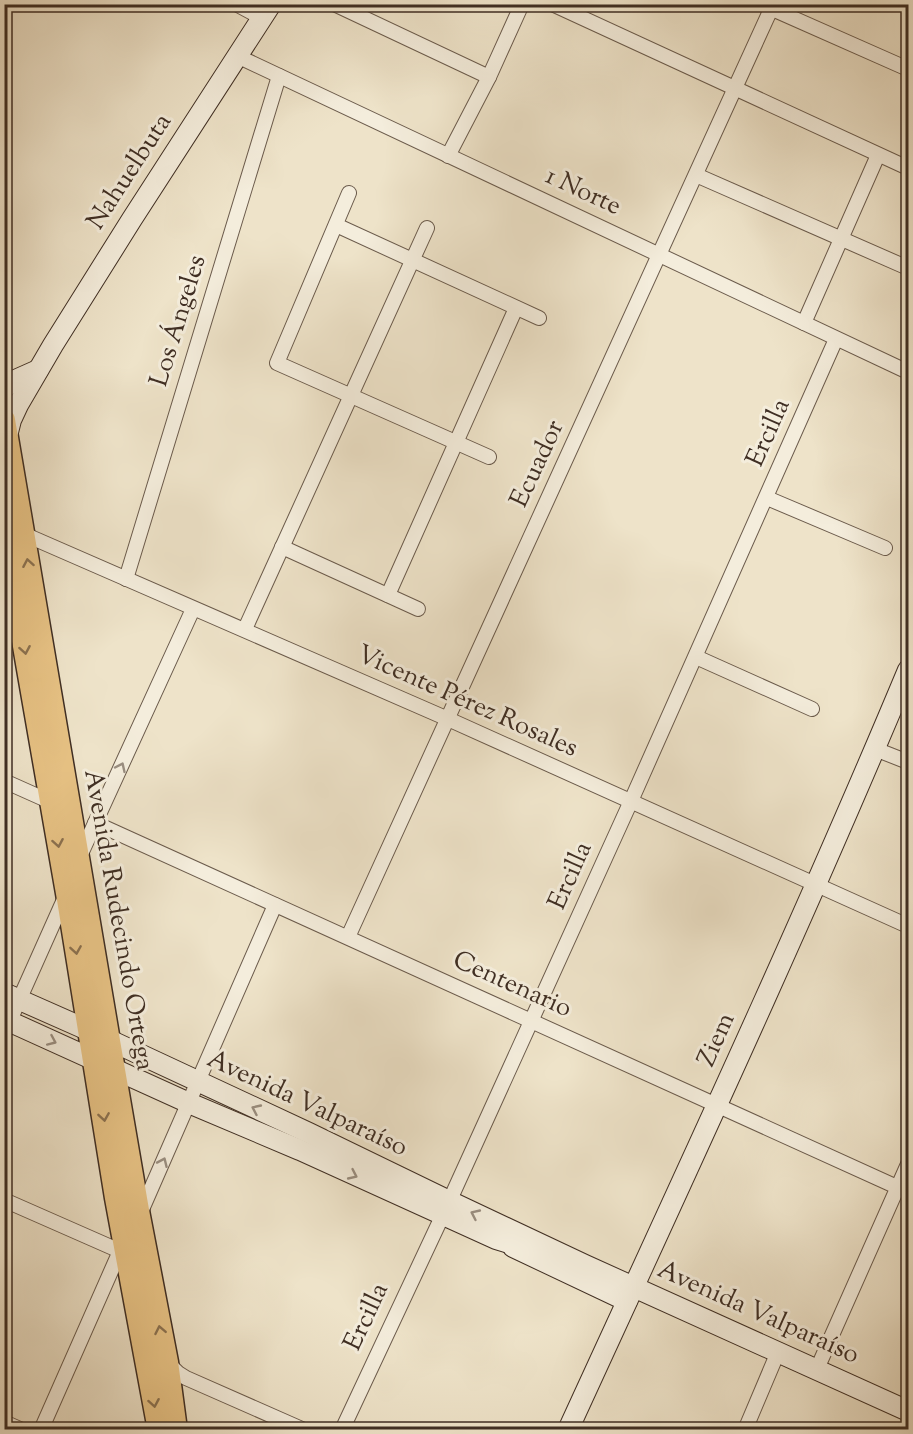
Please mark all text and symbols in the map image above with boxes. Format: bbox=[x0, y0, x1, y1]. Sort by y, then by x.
street label: Nahuelbuta bbox=[79, 107, 181, 237]
street label: 1 Norte bbox=[539, 158, 627, 226]
street label: Los Ángeles bbox=[141, 251, 217, 391]
street label: Ercilla bbox=[738, 393, 800, 473]
street label: Ecuador bbox=[502, 414, 574, 514]
one-way arrow bbox=[22, 559, 34, 568]
street label: Vicente Pérez Rosales bbox=[350, 637, 584, 767]
one-way arrow bbox=[18, 645, 31, 655]
one-way arrow bbox=[114, 762, 126, 773]
street label: Avenida Rudecindo Ortega bbox=[73, 767, 163, 1073]
street label: Ercilla bbox=[540, 836, 602, 916]
one-way arrow bbox=[51, 837, 64, 847]
street label: Centenario bbox=[447, 942, 577, 1028]
one-way arrow bbox=[70, 946, 82, 955]
street label: Ziem bbox=[689, 1007, 745, 1073]
one-way arrow bbox=[46, 1033, 57, 1045]
street label: Avenida Valparaíso bbox=[201, 1041, 413, 1167]
one-way arrow bbox=[251, 1104, 262, 1116]
one-way arrow bbox=[97, 1112, 109, 1122]
one-way arrow bbox=[155, 1158, 167, 1169]
one-way arrow bbox=[347, 1167, 358, 1179]
one-way arrow bbox=[471, 1209, 482, 1221]
street label: Avenida Valparaíso bbox=[651, 1252, 865, 1374]
street label: Ercilla bbox=[335, 1277, 399, 1357]
one-way arrow bbox=[154, 1326, 167, 1336]
one-way arrow bbox=[147, 1397, 160, 1407]

